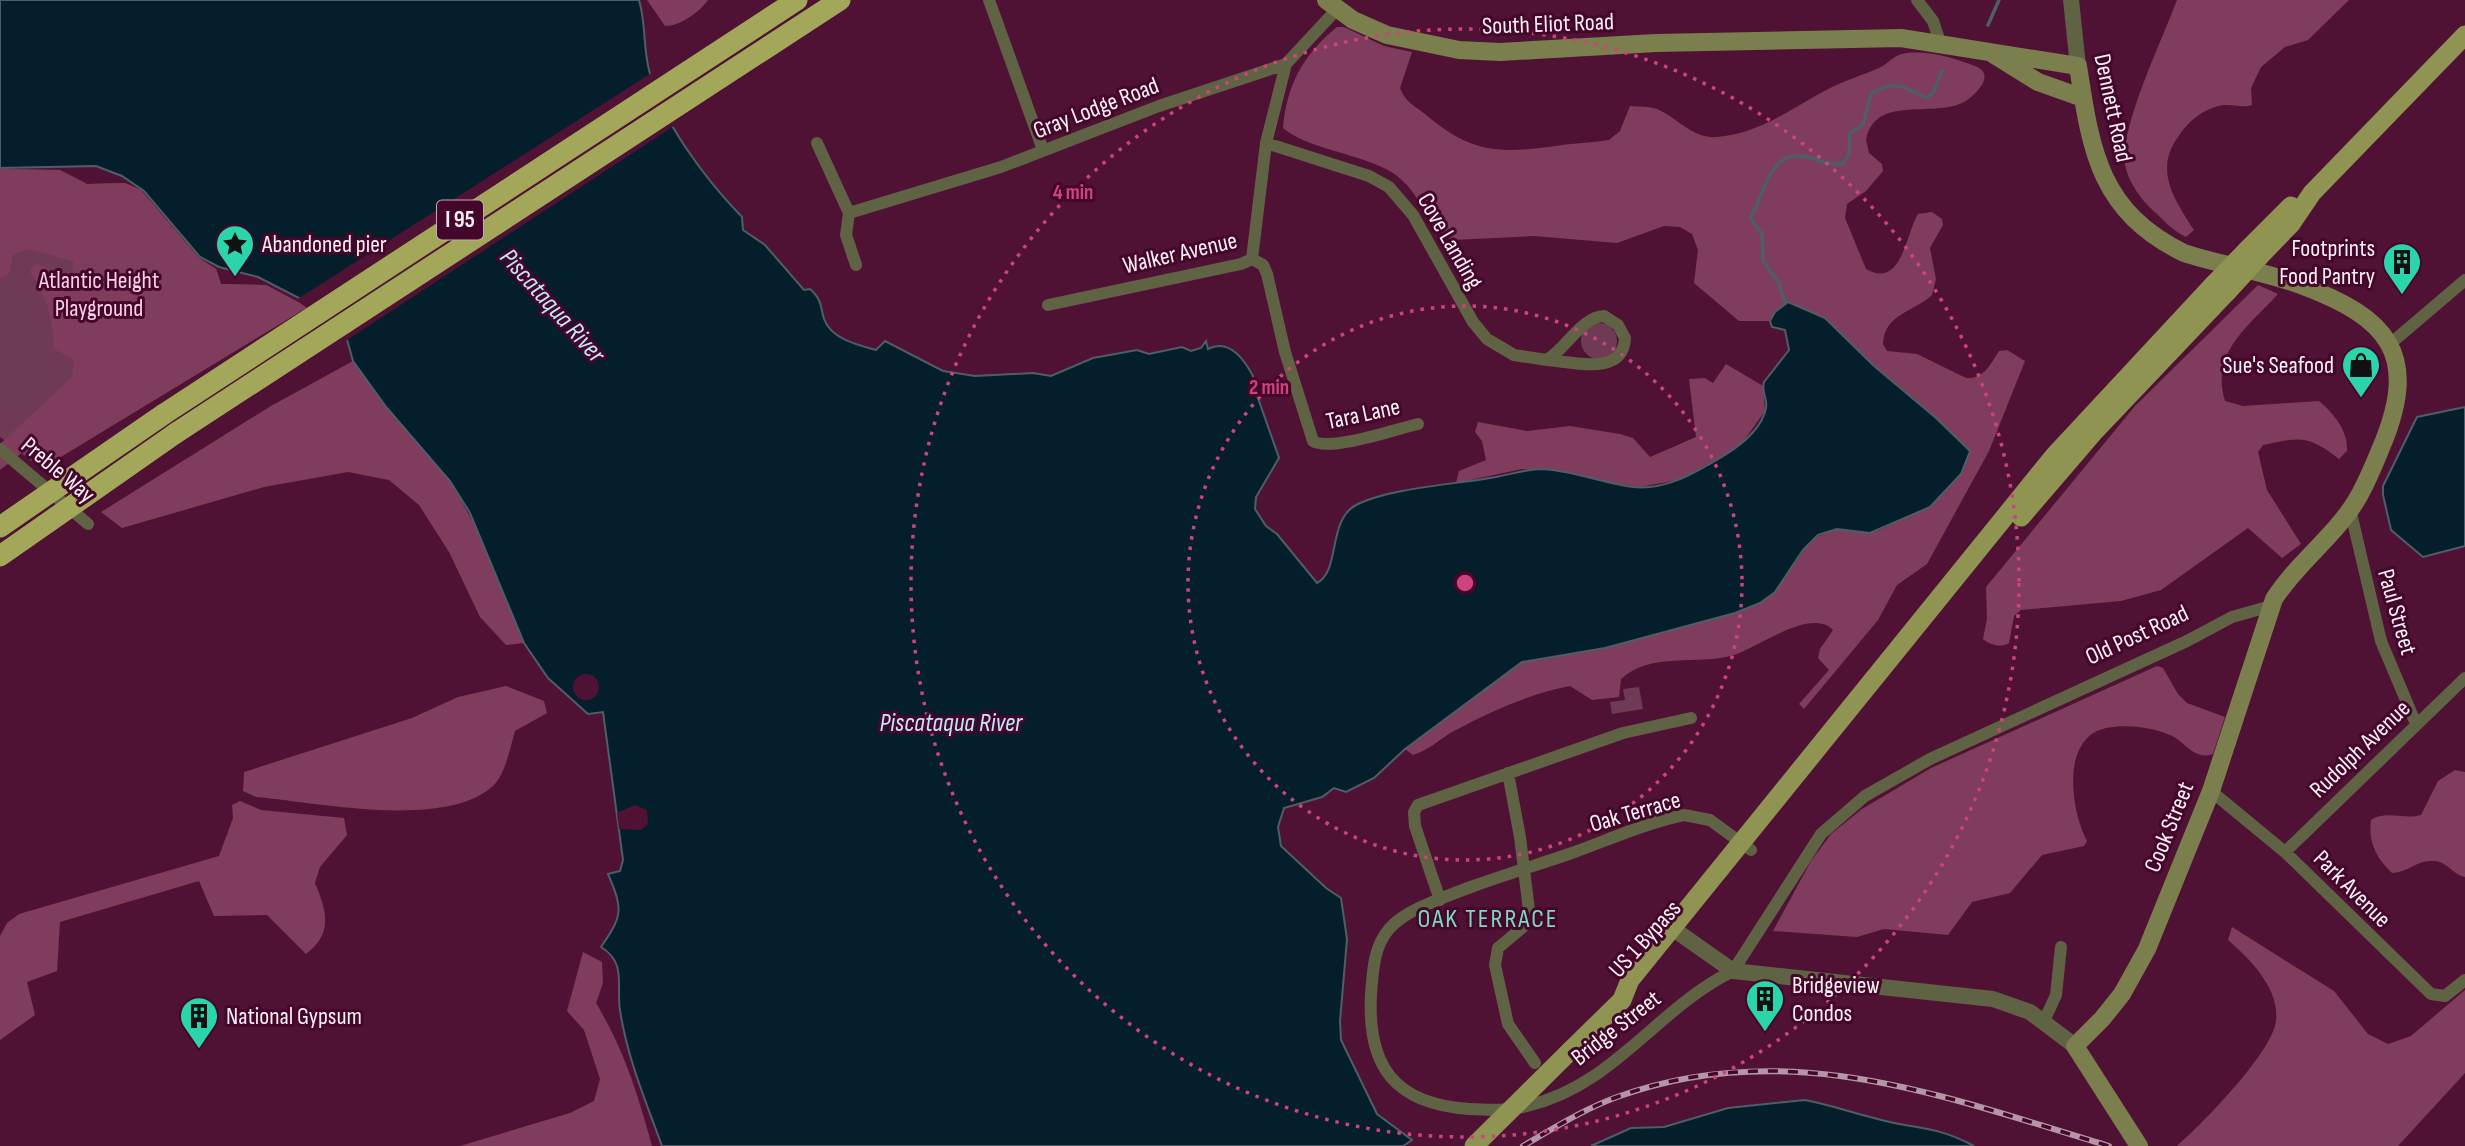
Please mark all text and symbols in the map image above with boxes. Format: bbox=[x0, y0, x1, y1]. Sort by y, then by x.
street label: South Eliot Road bbox=[1481, 7, 1615, 41]
street label: Dennett Road bbox=[2087, 51, 2139, 165]
street label: Gray Lodge Road bbox=[1029, 71, 1163, 145]
text: 4 min bbox=[1053, 180, 1093, 205]
street label: Cove Landing bbox=[1411, 188, 1489, 294]
road number: I 95 bbox=[437, 200, 483, 240]
place icon: Abandoned pier bbox=[214, 223, 256, 278]
street label: Walker Avenue bbox=[1120, 226, 1240, 280]
place label: Abandoned pier bbox=[261, 230, 387, 259]
place label: Footprints Food Pantry bbox=[2279, 234, 2375, 291]
building icon: Footprints Food Pantry bbox=[2381, 241, 2423, 296]
water label: Piscataqua River bbox=[493, 243, 612, 371]
park label: Atlantic Height Playground bbox=[38, 266, 159, 323]
shop icon: Sue's Seafood bbox=[2340, 344, 2382, 399]
place label: Sue's Seafood bbox=[2222, 351, 2334, 380]
text: 2 min bbox=[1249, 375, 1289, 400]
street label: Tara Lane bbox=[1323, 392, 1403, 436]
street label: Preble Way bbox=[15, 431, 101, 509]
street label: Paul Street bbox=[2371, 566, 2423, 658]
centre of rings bbox=[1453, 571, 1477, 595]
street label: Old Post Road bbox=[2081, 599, 2193, 671]
street label: Rudolph Avenue bbox=[2304, 694, 2416, 804]
water label: Piscataqua River bbox=[880, 708, 1024, 739]
street label: Cook Street bbox=[2138, 778, 2200, 876]
street label: Oak Terrace bbox=[1586, 785, 1684, 839]
street label: Park Avenue bbox=[2307, 844, 2397, 934]
street label: US 1 Bypass bbox=[1603, 894, 1687, 984]
district label: OAK TERRACE bbox=[1417, 904, 1559, 935]
place label: Bridgeview Condos bbox=[1792, 971, 1880, 1028]
building icon: Bridgeview Condos bbox=[1744, 978, 1786, 1033]
street label: Bridge Street bbox=[1565, 984, 1667, 1072]
building icon: National Gypsum bbox=[178, 995, 220, 1050]
place label: National Gypsum bbox=[226, 1002, 362, 1031]

